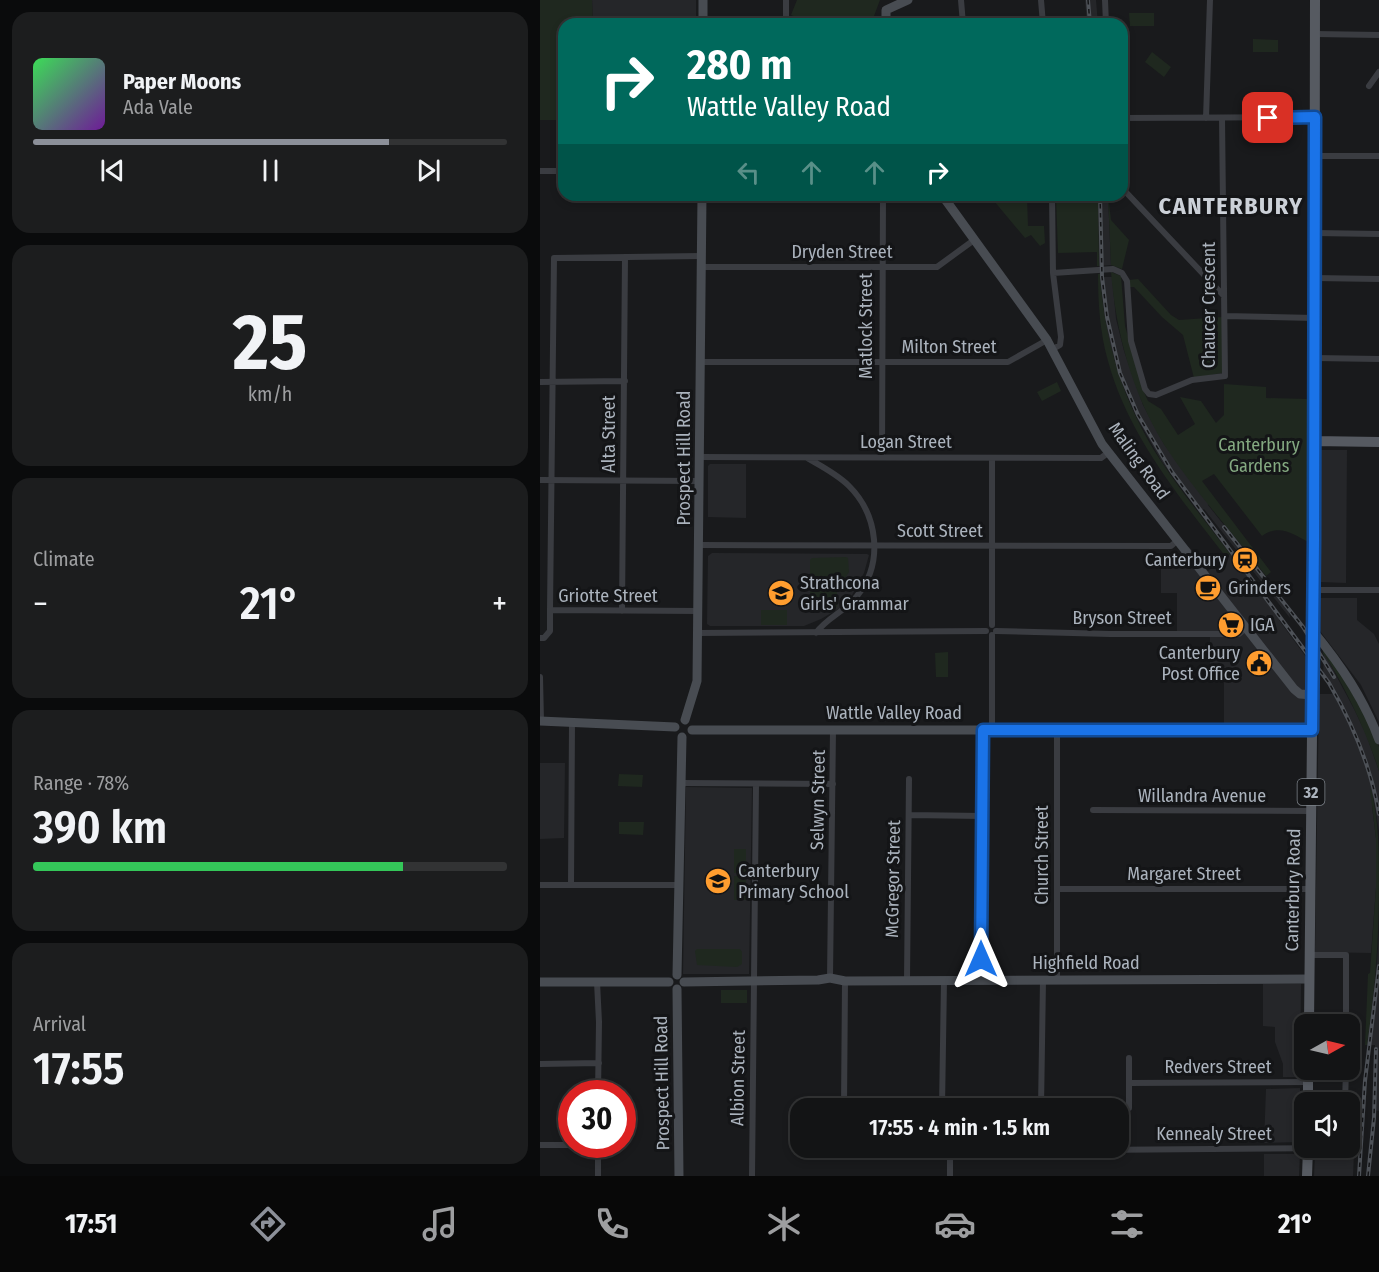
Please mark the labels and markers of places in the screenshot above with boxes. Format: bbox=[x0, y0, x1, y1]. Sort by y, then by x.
pin bbox=[1242, 92, 1293, 143]
station icon: Canterbury bbox=[1230, 545, 1260, 575]
place label: Canterbury bbox=[1145, 549, 1226, 571]
place label: Strathcona Girls' Grammar bbox=[800, 572, 910, 615]
cafe icon: Grinders bbox=[1193, 573, 1223, 603]
place label: Grinders bbox=[1228, 577, 1291, 599]
school or university icon: Strathcona Girls' Grammar bbox=[766, 578, 796, 608]
supermarket icon: IGA bbox=[1216, 610, 1246, 640]
place label: IGA bbox=[1250, 614, 1275, 636]
place label: Canterbury Post Office bbox=[1159, 642, 1240, 685]
public building icon: Canterbury Post Office bbox=[1244, 648, 1274, 678]
place label: Canterbury Primary School bbox=[738, 860, 849, 903]
school or university icon: Canterbury Primary School bbox=[703, 866, 733, 896]

